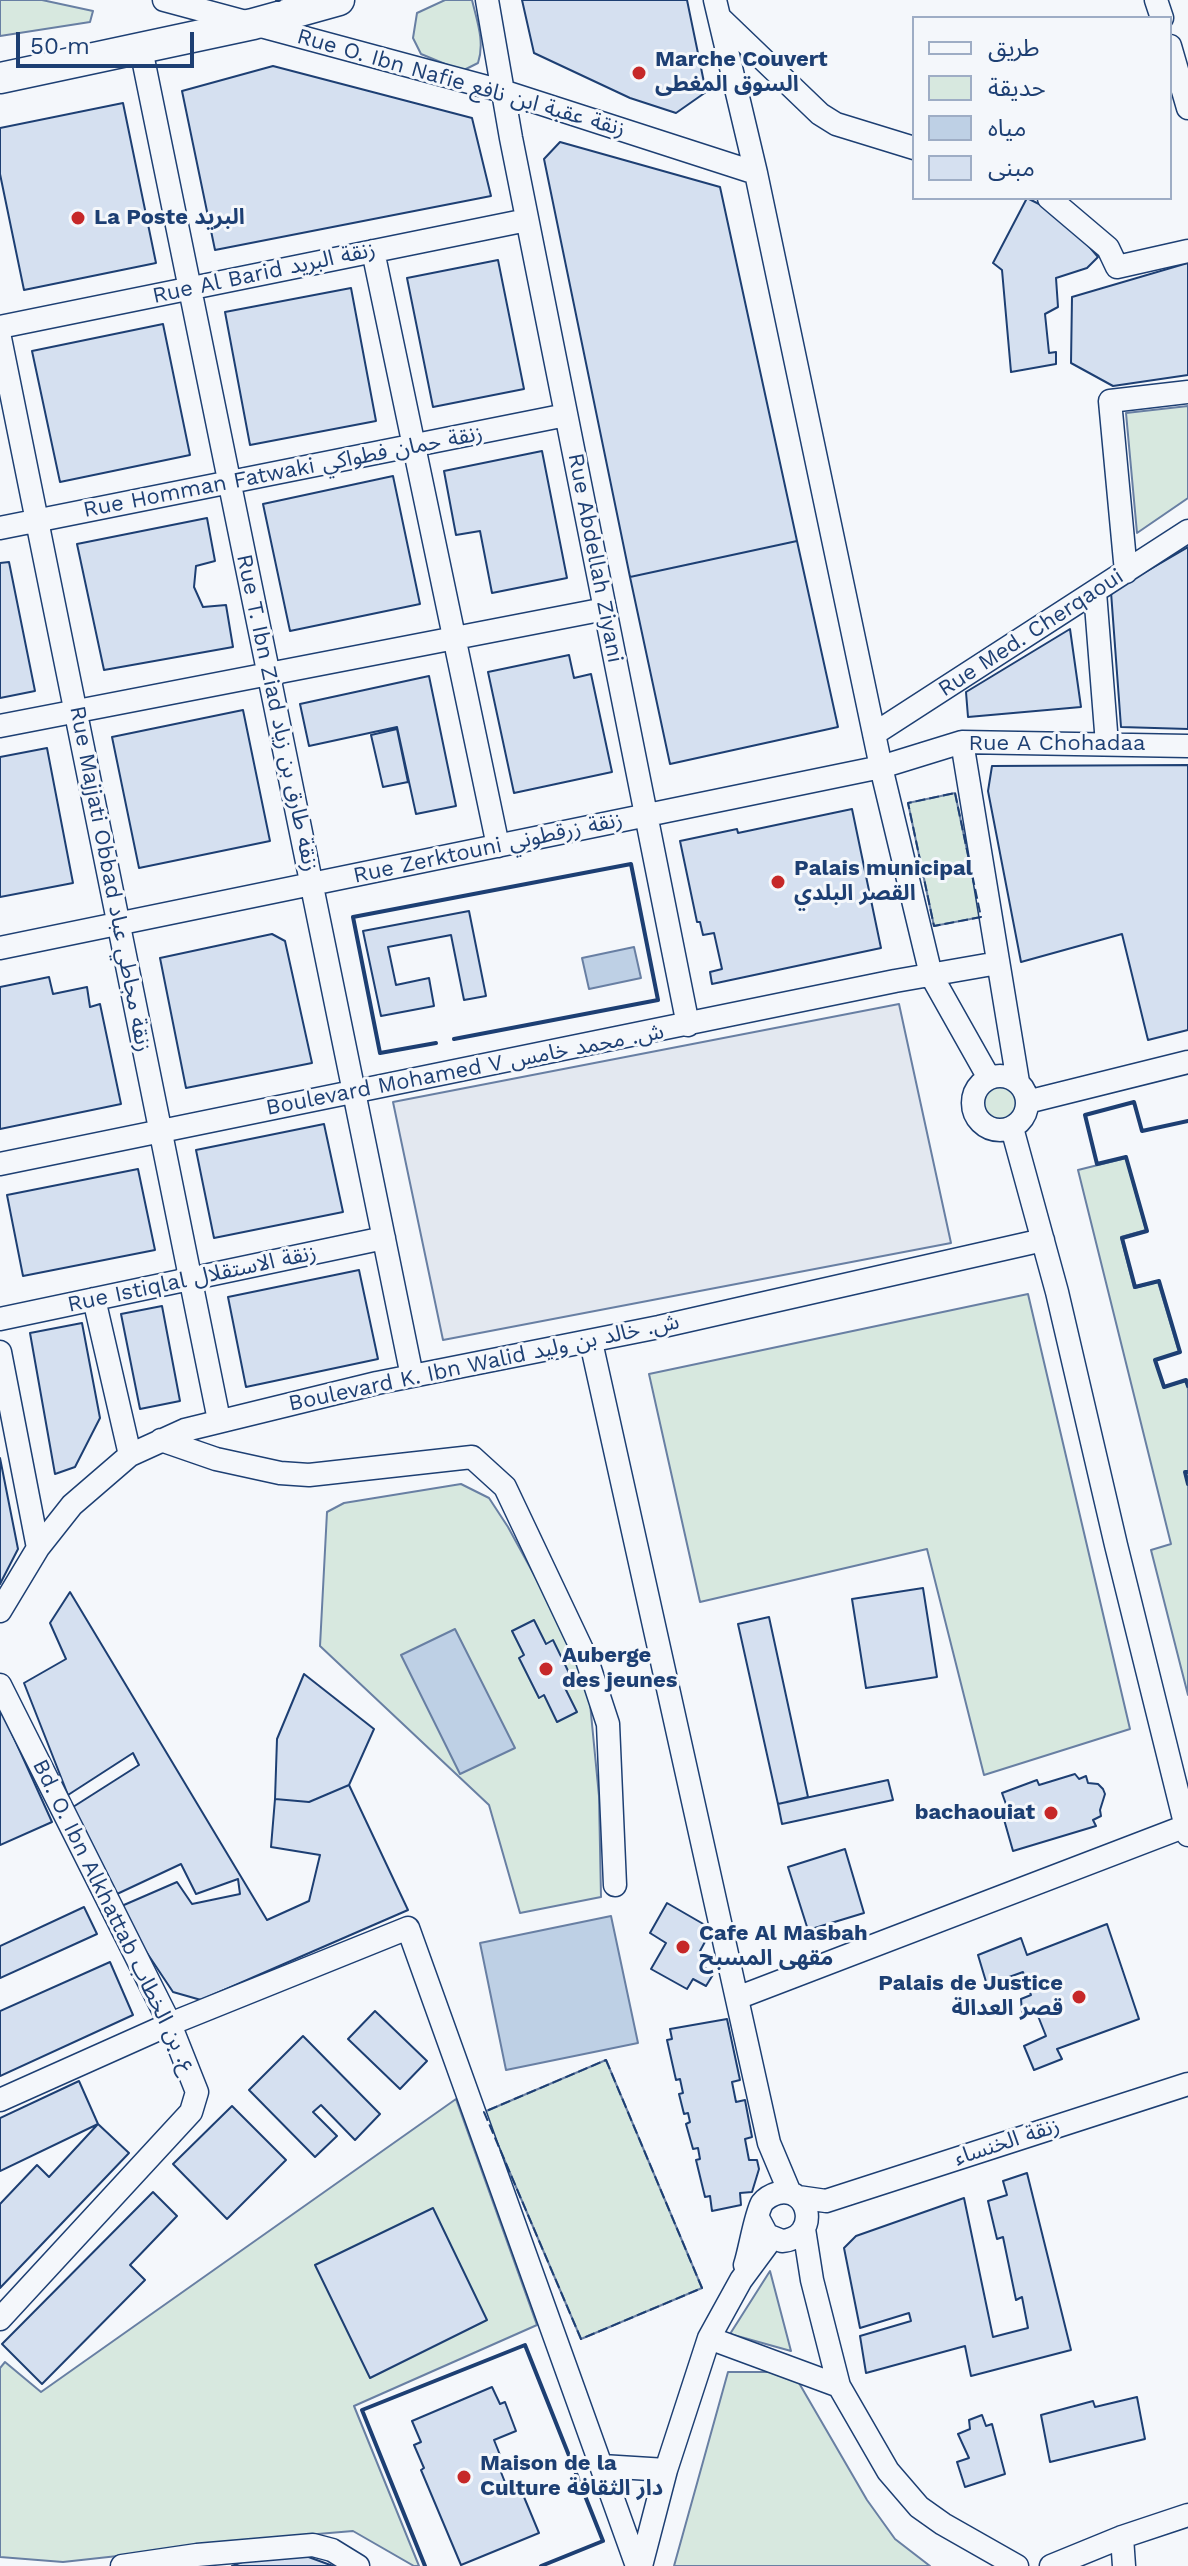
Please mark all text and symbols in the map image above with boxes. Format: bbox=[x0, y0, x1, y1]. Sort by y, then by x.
scale bar bbox=[20, 16, 198, 66]
legend bbox=[912, 16, 1172, 200]
street label: Rue O. Ibn Nafie زنقة عقبة ابن نافع bbox=[294, 23, 628, 143]
text: 50 m bbox=[30, 32, 90, 60]
text: طريق bbox=[988, 34, 1040, 62]
place label: Marche Couvert السوق المغطى bbox=[655, 47, 828, 98]
marker: Marche Couvert السوق المغطى bbox=[630, 64, 648, 82]
text: حديقة bbox=[988, 74, 1046, 102]
text: مياه bbox=[988, 114, 1026, 142]
text: مبنى bbox=[988, 154, 1035, 182]
place label: La Poste البريد bbox=[94, 205, 245, 231]
marker: La Poste البريد bbox=[69, 209, 87, 227]
street label: Rue Al Barid زنقة البريد bbox=[150, 236, 378, 310]
street label: Rue Homman Fatwaki زنقة حمان فطواكي bbox=[81, 420, 485, 524]
street label: Rue Abdellah Ziyani bbox=[562, 451, 628, 665]
street label: Rue T. Ibn Ziad زنقة طارق بن زياد bbox=[230, 552, 324, 874]
street label: Rue Med. Cherqaoui bbox=[933, 563, 1129, 703]
street label: Rue Majjati Obbad زنقة مجاطي عباد bbox=[63, 704, 157, 1054]
street label: Rue A Chohadaa bbox=[969, 731, 1145, 757]
street label: Rue Zerktouni زنقة زرقطوني bbox=[351, 807, 625, 889]
place label: Palais municipal القصر البلدي bbox=[794, 856, 973, 908]
marker: Palais municipal القصر البلدي bbox=[769, 873, 787, 891]
street label: Boulevard Mohamed V ش. محمد خامس bbox=[264, 1018, 666, 1122]
street label: Rue Istiqlal زنقة الاستقلال bbox=[65, 1240, 319, 1318]
street label: Boulevard K. Ibn Walid ش. خالد بن وليد bbox=[286, 1309, 682, 1417]
place label: Auberge des jeunes bbox=[562, 1643, 677, 1694]
marker: Auberge des jeunes bbox=[537, 1660, 555, 1678]
street label: Bd. O. Ibn Alkhattab ع. بن الخطاب bbox=[27, 1755, 201, 2077]
place label: bachaouiat bbox=[915, 1800, 1035, 1826]
marker: bachaouiat bbox=[1042, 1804, 1060, 1822]
place label: Cafe Al Masbah مقهى المسبح bbox=[699, 1921, 868, 1972]
marker: Cafe Al Masbah مقهى المسبح bbox=[674, 1938, 692, 1956]
place label: Palais de Justice قصر العدالة bbox=[878, 1971, 1063, 2022]
marker: Palais de Justice قصر العدالة bbox=[1070, 1988, 1088, 2006]
street label: زنقة الخنساء bbox=[951, 2113, 1063, 2171]
place label: Maison de la Culture دار الثقافة bbox=[480, 2451, 663, 2502]
marker: Maison de la Culture دار الثقافة bbox=[455, 2468, 473, 2486]

